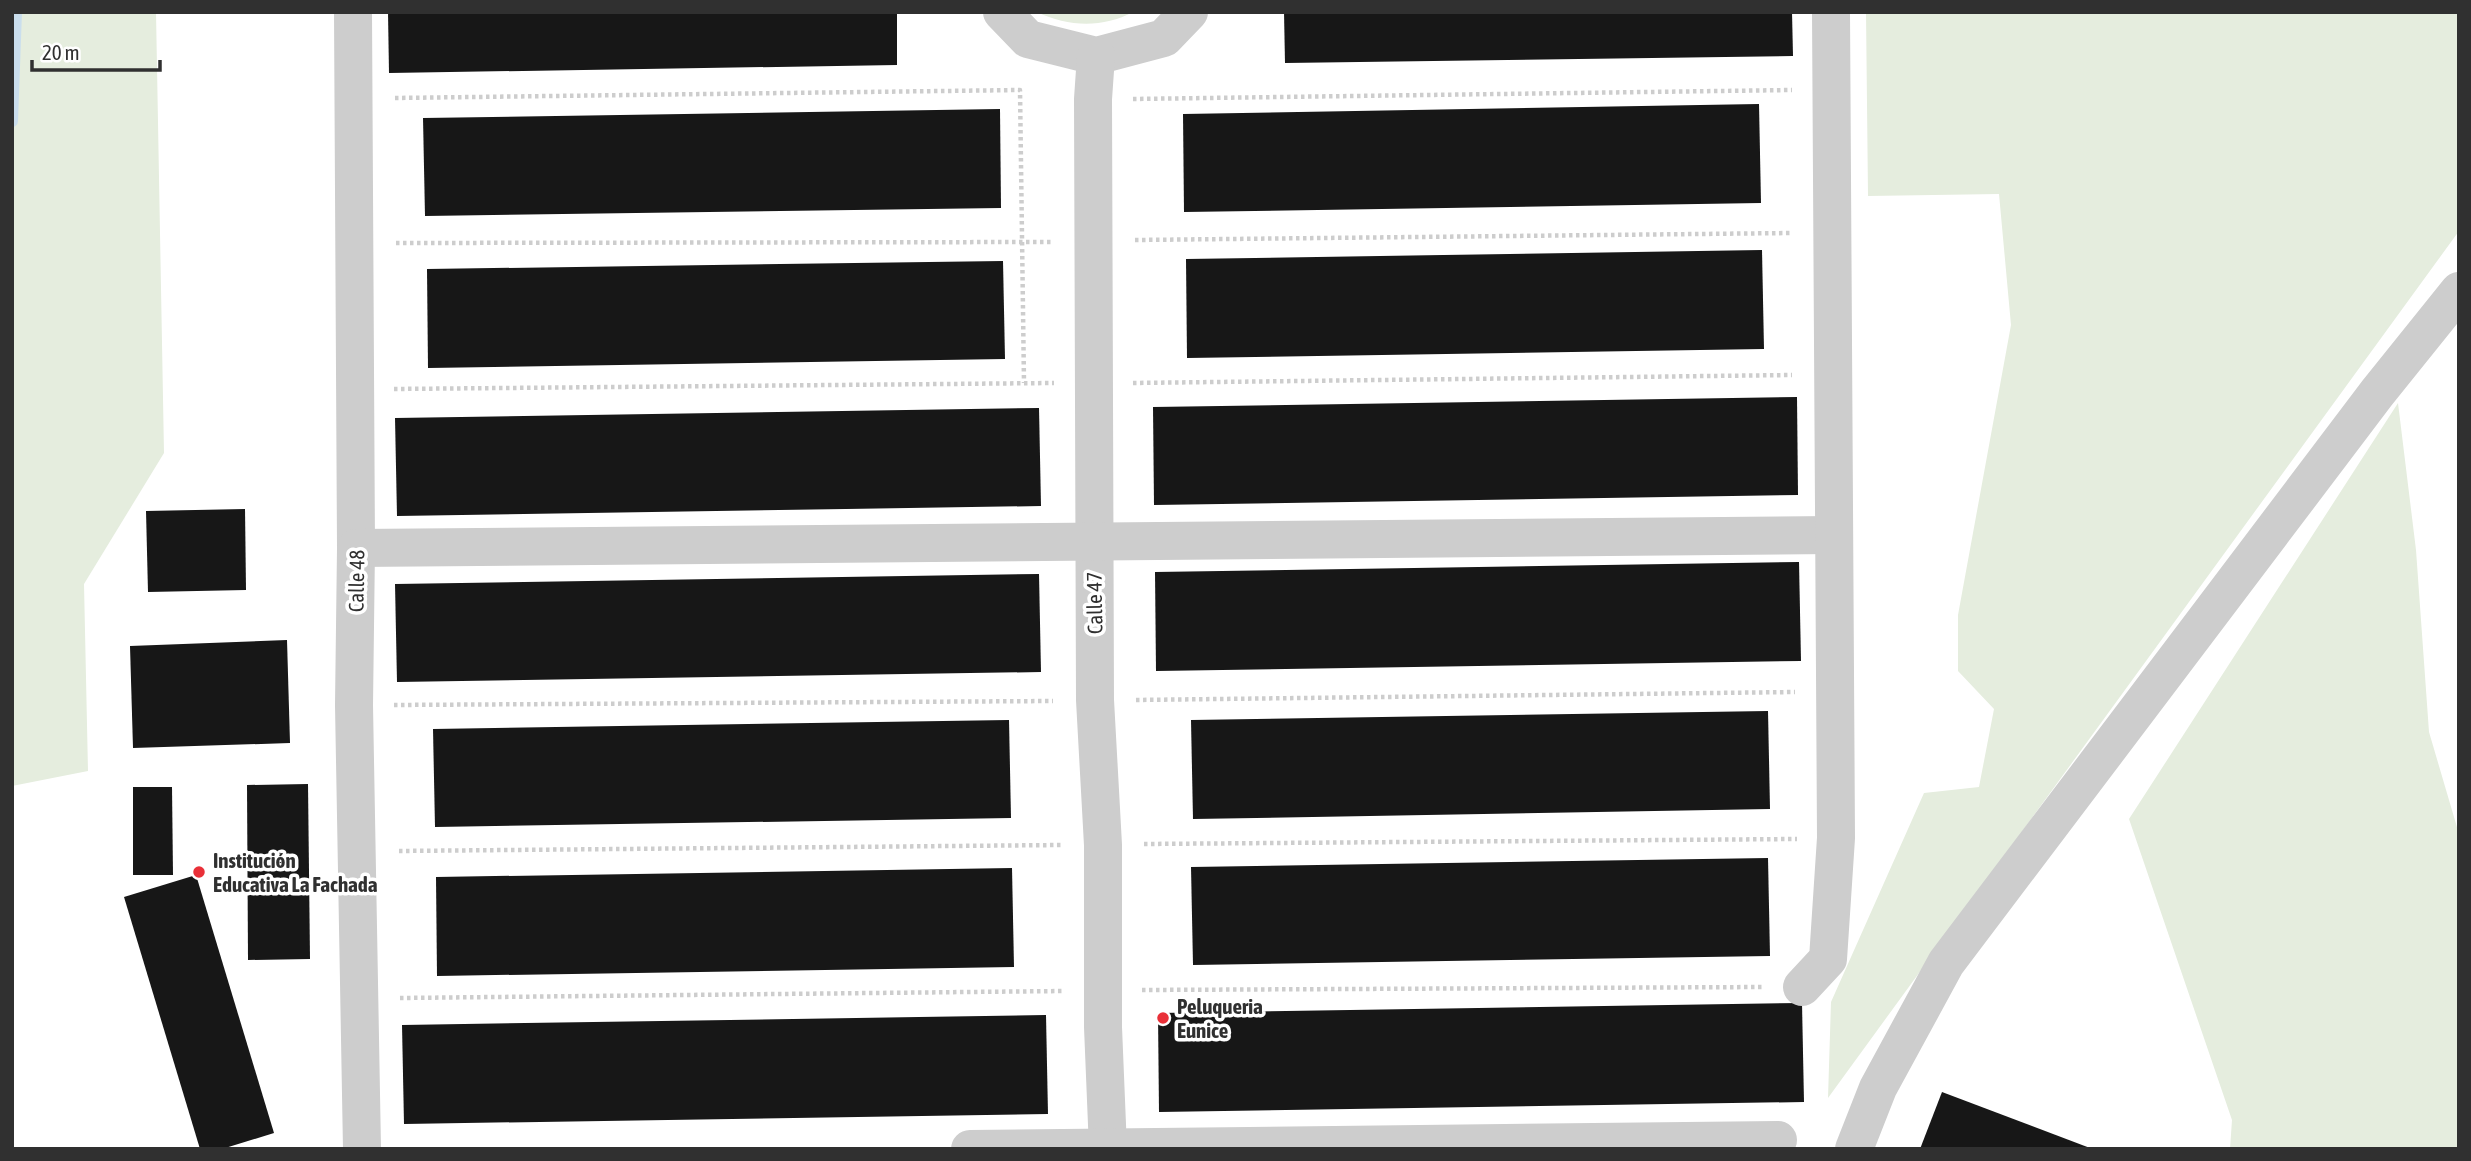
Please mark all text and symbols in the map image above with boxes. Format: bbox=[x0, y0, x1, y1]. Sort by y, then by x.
scale bar bbox=[32, 28, 159, 72]
text: 20 m bbox=[42, 40, 80, 64]
street label: Calle 48 bbox=[343, 550, 369, 612]
street label: Calle 47 bbox=[1081, 572, 1107, 634]
place label: Institución Educativa La Fachada bbox=[213, 848, 378, 896]
marker: Institución Educativa La Fachada bbox=[191, 864, 207, 880]
place label: Peluqueria Eunice bbox=[1177, 994, 1263, 1042]
marker: Peluqueria Eunice bbox=[1155, 1010, 1171, 1026]

